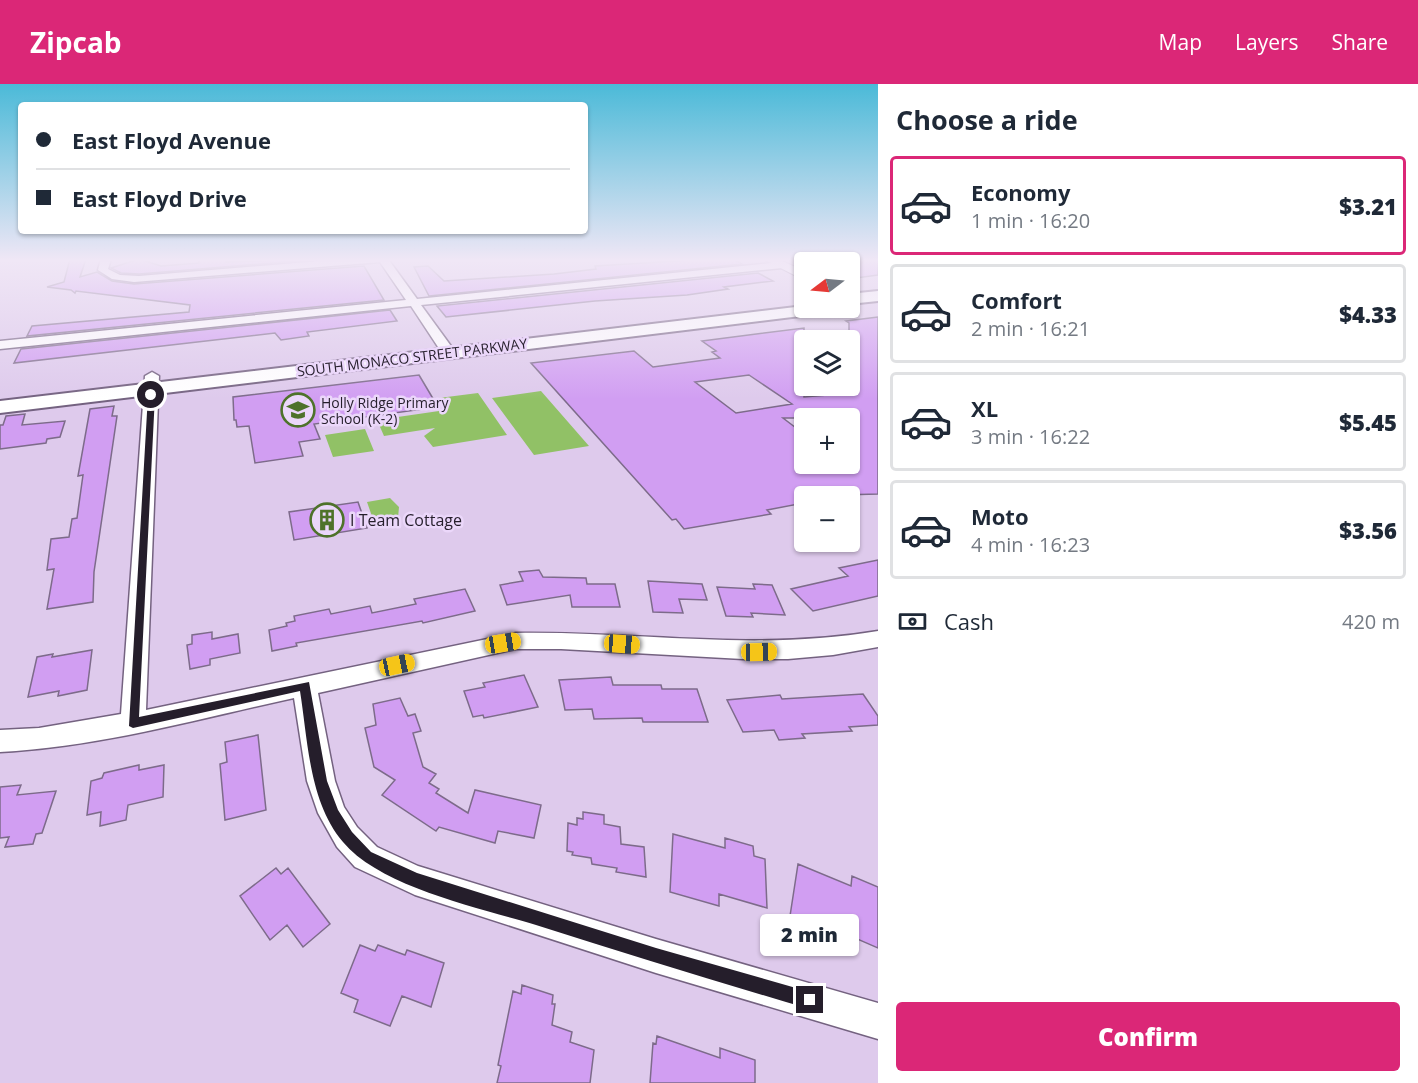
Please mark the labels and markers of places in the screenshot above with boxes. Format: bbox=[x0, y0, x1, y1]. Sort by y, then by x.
school or university icon: Holly Ridge Primary School (K-2) bbox=[280, 392, 316, 428]
place label: Holly Ridge Primary School (K-2) bbox=[321, 393, 449, 428]
building icon: I Team Cottage bbox=[309, 502, 345, 538]
place label: I Team Cottage bbox=[350, 509, 462, 531]

